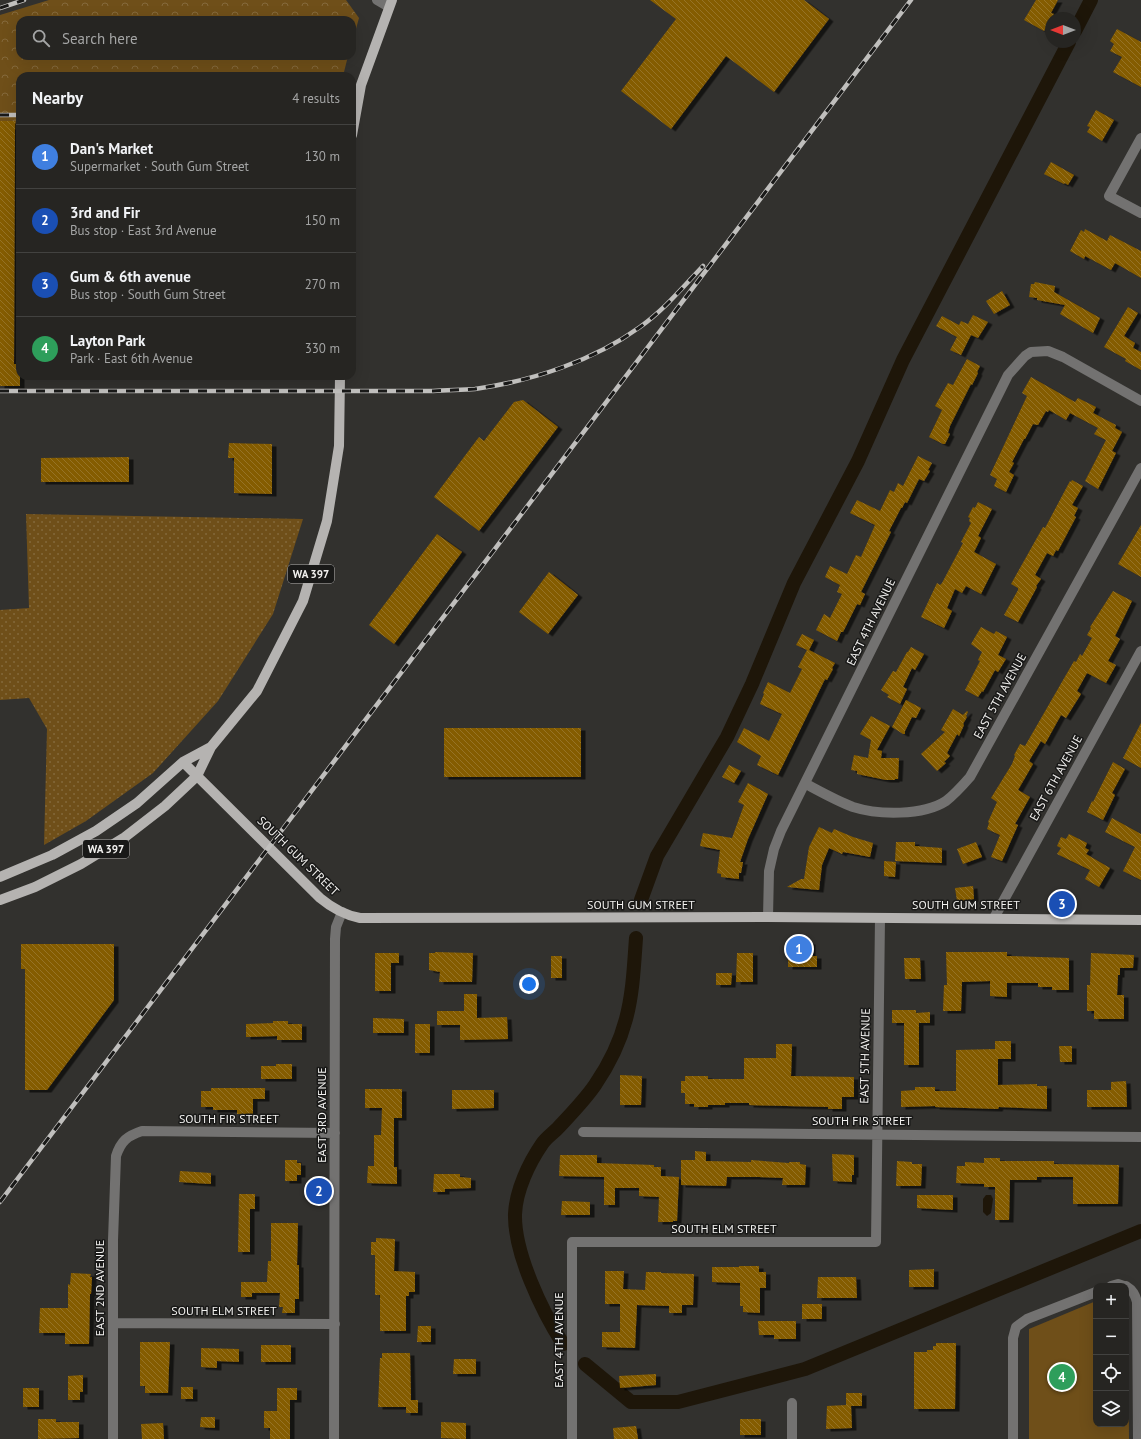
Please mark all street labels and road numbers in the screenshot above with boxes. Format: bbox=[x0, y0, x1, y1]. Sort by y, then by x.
road number: WA 397 bbox=[288, 565, 334, 583]
street label: EAST 4TH AVENUE bbox=[843, 576, 898, 668]
street label: EAST 5TH AVENUE bbox=[970, 650, 1029, 741]
street label: EAST 6TH AVENUE bbox=[1026, 732, 1085, 823]
street label: SOUTH GUM STREET bbox=[254, 813, 343, 899]
road number: WA 397 bbox=[83, 840, 129, 858]
street label: SOUTH GUM STREET bbox=[587, 897, 695, 912]
street label: SOUTH GUM STREET bbox=[912, 897, 1020, 912]
street label: EAST 5TH AVENUE bbox=[856, 1008, 873, 1104]
street label: EAST 3RD AVENUE bbox=[314, 1067, 329, 1163]
street label: SOUTH FIR STREET bbox=[179, 1111, 279, 1126]
street label: SOUTH FIR STREET bbox=[812, 1113, 912, 1128]
street label: SOUTH ELM STREET bbox=[671, 1221, 777, 1236]
street label: EAST 2ND AVENUE bbox=[92, 1240, 107, 1336]
street label: EAST 4TH AVENUE bbox=[551, 1292, 566, 1388]
street label: SOUTH ELM STREET bbox=[171, 1303, 277, 1318]

